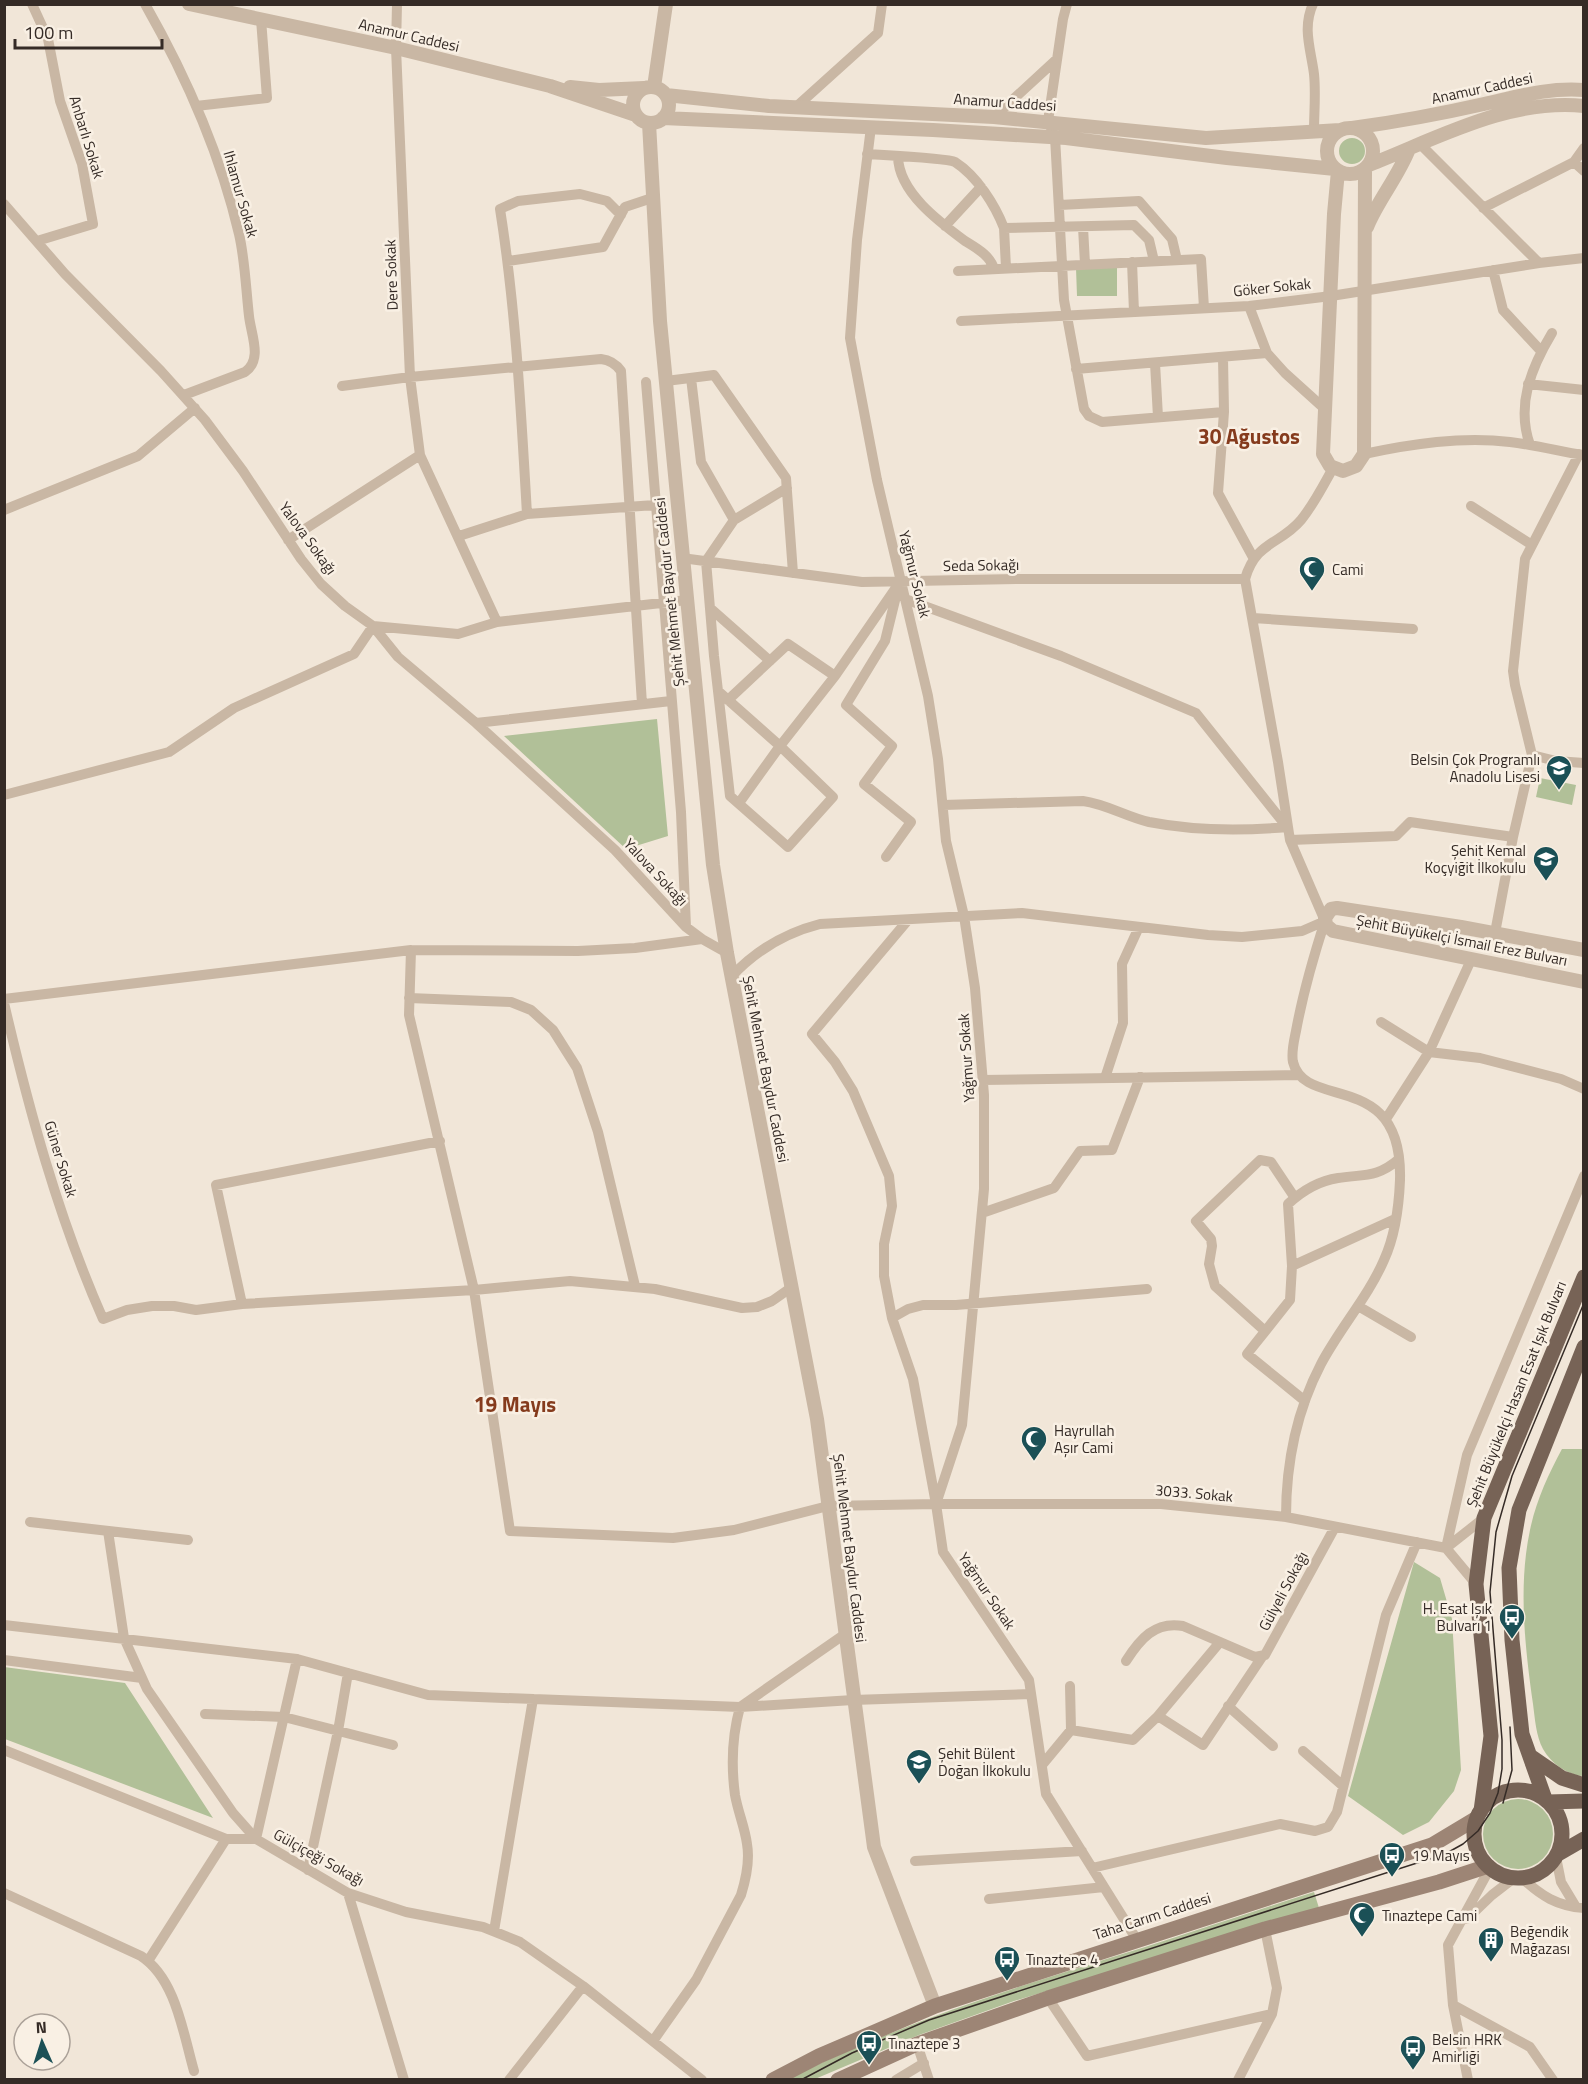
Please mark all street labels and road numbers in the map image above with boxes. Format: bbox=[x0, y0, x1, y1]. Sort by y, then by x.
street label: Anamur Caddesi bbox=[356, 12, 462, 58]
street label: Anamur Caddesi bbox=[1429, 66, 1535, 110]
street label: Anamur Caddesi bbox=[953, 87, 1057, 117]
street label: Anbarlı Sokak bbox=[63, 93, 111, 181]
street label: Ihlamur Sokak bbox=[218, 148, 264, 240]
street label: Dere Sokak bbox=[378, 239, 404, 311]
street label: Göker Sokak bbox=[1232, 271, 1312, 303]
street label: Şehit Mehmet Baydur Caddesi bbox=[648, 496, 690, 688]
street label: Yalova Sokağı bbox=[274, 497, 342, 579]
street label: Yağmur Sokak bbox=[893, 528, 937, 620]
street label: Seda Sokağı bbox=[943, 553, 1019, 577]
street label: Yalova Sokağı bbox=[618, 833, 694, 911]
street label: Şehit Büyükelçi İsmail Erez Bulvarı bbox=[1354, 908, 1570, 972]
street label: Şehit Mehmet Baydur Caddesi bbox=[737, 974, 795, 1164]
street label: Yağmur Sokak bbox=[951, 1013, 981, 1103]
street label: Güner Sokak bbox=[38, 1118, 84, 1200]
street label: Şehit Büyükelçi Hasan Esat Işık Bulvarı bbox=[1460, 1277, 1572, 1511]
street label: Şehit Mehmet Baydur Caddesi bbox=[827, 1452, 873, 1644]
street label: 3033. Sokak bbox=[1154, 1478, 1234, 1508]
street label: Gülyeli Sokağı bbox=[1252, 1547, 1314, 1635]
street label: Yağmur Sokak bbox=[953, 1548, 1021, 1634]
street label: Gülçiçeği Sokağı bbox=[269, 1823, 369, 1891]
street label: Taha Carım Caddesi bbox=[1090, 1886, 1214, 1946]

